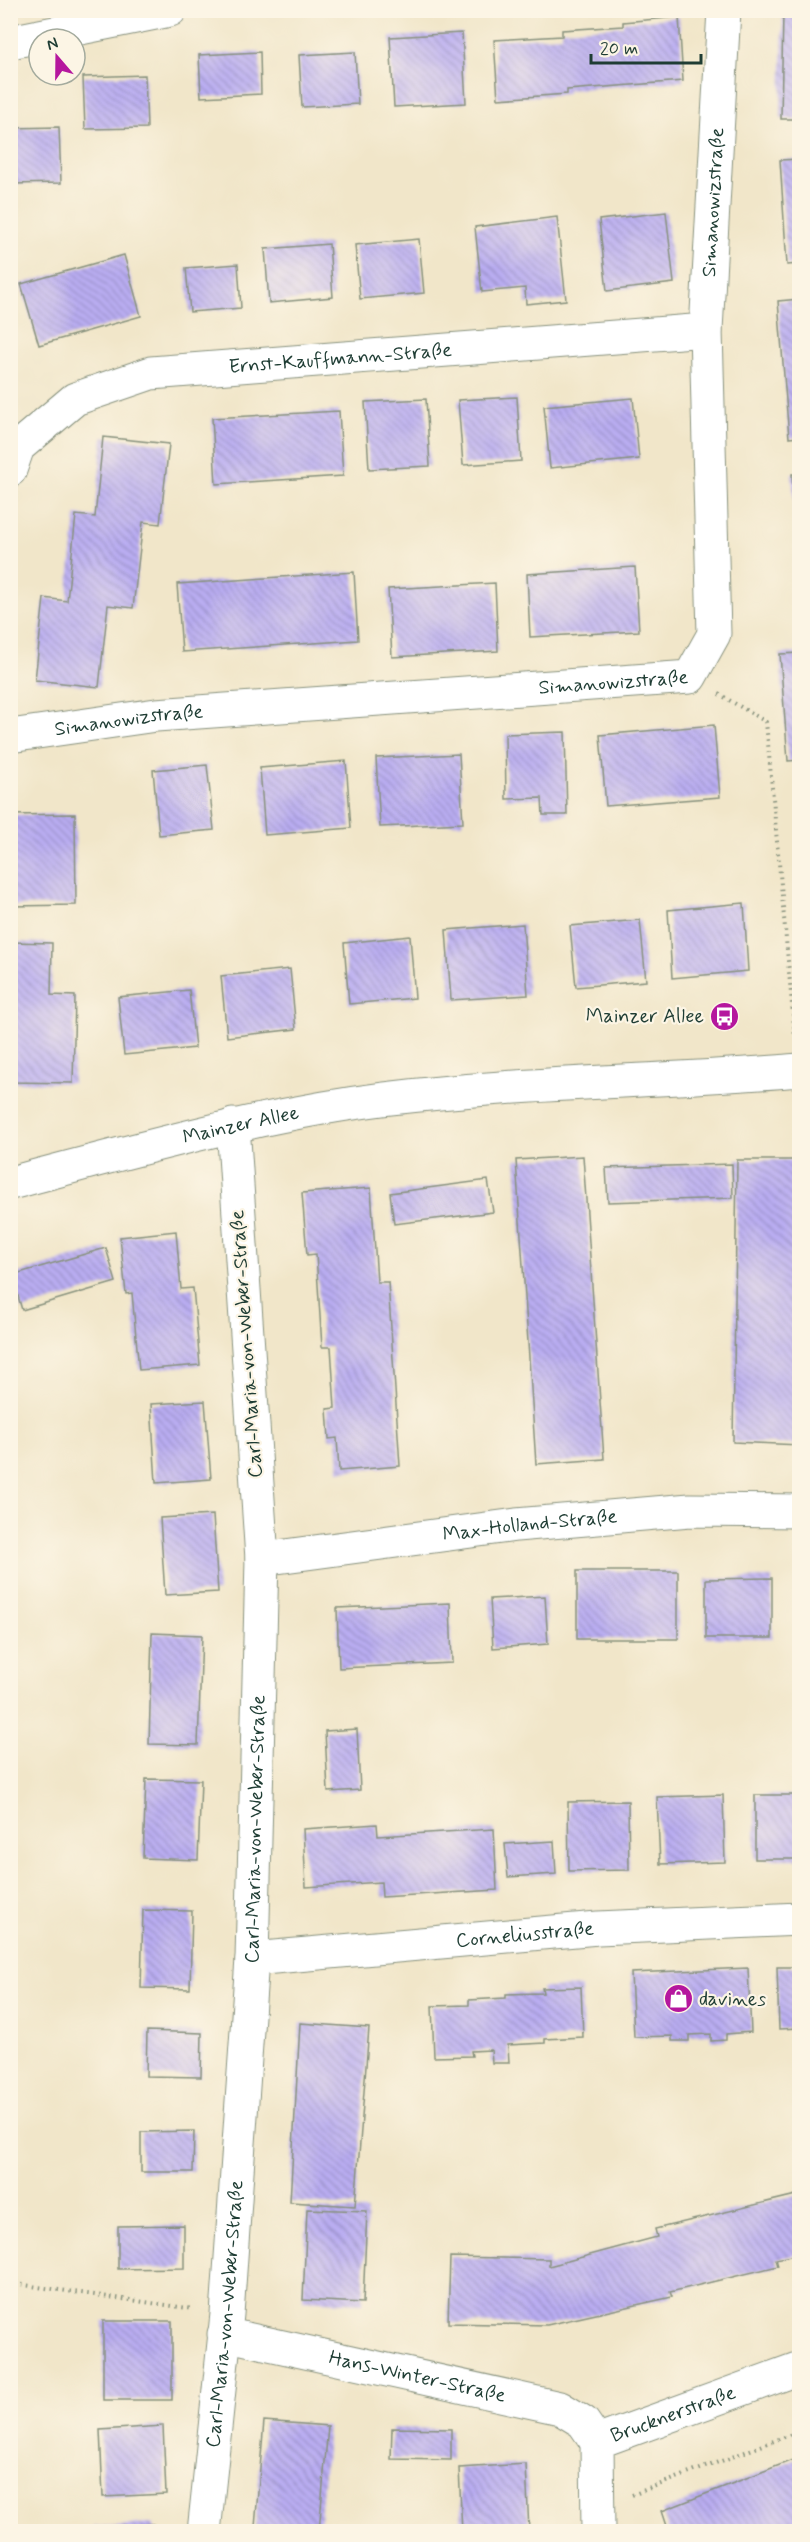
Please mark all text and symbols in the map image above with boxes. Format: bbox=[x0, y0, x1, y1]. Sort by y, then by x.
north arrow bbox=[27, 27, 87, 87]
scale bar bbox=[591, 27, 700, 65]
text: N bbox=[44, 33, 61, 56]
text: 20 m bbox=[600, 37, 638, 61]
street label: Simanowizstraße bbox=[695, 127, 731, 278]
street label: Ernst-Kauffmann-Straße bbox=[228, 336, 453, 380]
street label: Simanowizstraße bbox=[538, 664, 689, 701]
street label: Simanowizstraße bbox=[53, 698, 204, 743]
bus stop icon: Mainzer Allee bbox=[709, 1000, 741, 1032]
place label: Mainzer Allee bbox=[586, 1003, 704, 1030]
street label: Mainzer Allee bbox=[180, 1099, 301, 1151]
street label: Carl-Maria-von-Weber-Straße bbox=[224, 1209, 270, 1479]
street label: Max-Holland-Straße bbox=[441, 1503, 618, 1548]
street label: Carl-Maria-von-Weber-Straße bbox=[238, 1694, 272, 1964]
street label: Corneliusstraße bbox=[455, 1915, 595, 1954]
shop icon: davines bbox=[662, 1983, 694, 2015]
place label: davines bbox=[699, 1986, 766, 2013]
street label: Carl-Maria-von-Weber-Straße bbox=[199, 2179, 250, 2449]
street label: Hans-Winter-Straße bbox=[327, 2344, 508, 2409]
street label: Brucknerstraße bbox=[607, 2379, 739, 2449]

